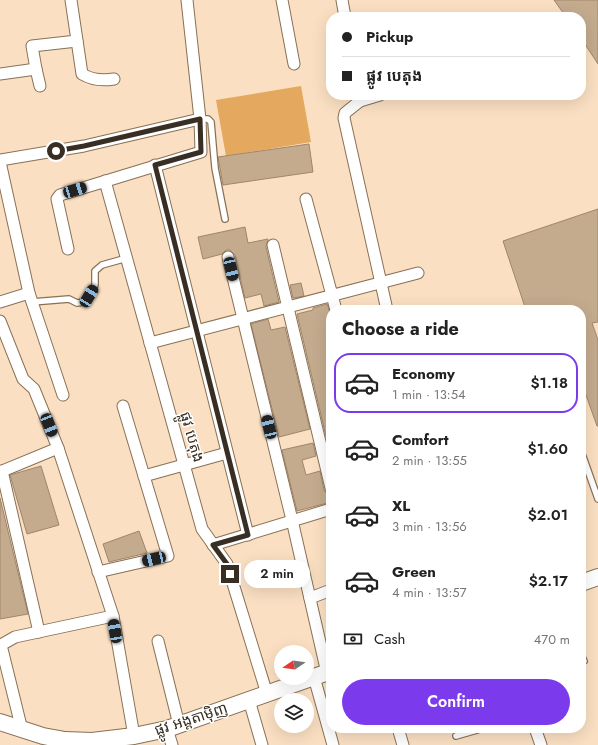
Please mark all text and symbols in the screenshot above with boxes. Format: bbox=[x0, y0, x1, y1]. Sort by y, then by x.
text: Pickup bbox=[366, 26, 413, 48]
text: ផ្លូវ បេតុង bbox=[366, 65, 422, 87]
route start bbox=[47, 142, 65, 160]
car bbox=[62, 181, 88, 199]
car bbox=[222, 256, 240, 282]
car bbox=[78, 283, 100, 309]
text: Choose a ride bbox=[342, 316, 459, 342]
text: Economy bbox=[392, 363, 455, 385]
icon: car bbox=[344, 365, 380, 401]
text: $1.18 bbox=[530, 372, 568, 394]
text: 1 min · 13:54 bbox=[392, 385, 466, 404]
street label: ផ្លូវ បេតុង bbox=[172, 409, 210, 466]
car bbox=[39, 412, 59, 438]
car bbox=[260, 414, 278, 440]
text: Comfort bbox=[392, 429, 449, 451]
icon: car bbox=[344, 431, 380, 467]
text: $1.60 bbox=[528, 438, 568, 460]
text: 2 min · 13:55 bbox=[392, 451, 467, 470]
text: XL bbox=[392, 495, 410, 517]
icon: car bbox=[344, 497, 380, 533]
text: $2.01 bbox=[528, 504, 568, 526]
text: 3 min · 13:56 bbox=[392, 517, 467, 536]
car bbox=[141, 550, 167, 568]
callout: 2 min bbox=[244, 560, 310, 588]
text: Green bbox=[392, 561, 436, 583]
icon: car bbox=[344, 563, 380, 599]
text: 2 min bbox=[260, 564, 294, 583]
route end bbox=[221, 565, 239, 583]
text: $2.17 bbox=[529, 570, 568, 592]
text: 4 min · 13:57 bbox=[392, 583, 467, 602]
car bbox=[107, 618, 123, 644]
icon: cash bbox=[342, 628, 364, 650]
text: Cash bbox=[374, 628, 405, 650]
text: 470 m bbox=[534, 630, 570, 649]
north arrow bbox=[274, 645, 314, 685]
map controls bbox=[274, 645, 314, 733]
button: Confirm bbox=[342, 679, 570, 725]
button: layers bbox=[274, 693, 314, 733]
street label: ផ្លូវ អង្តតាម៉ិញ bbox=[152, 697, 231, 743]

